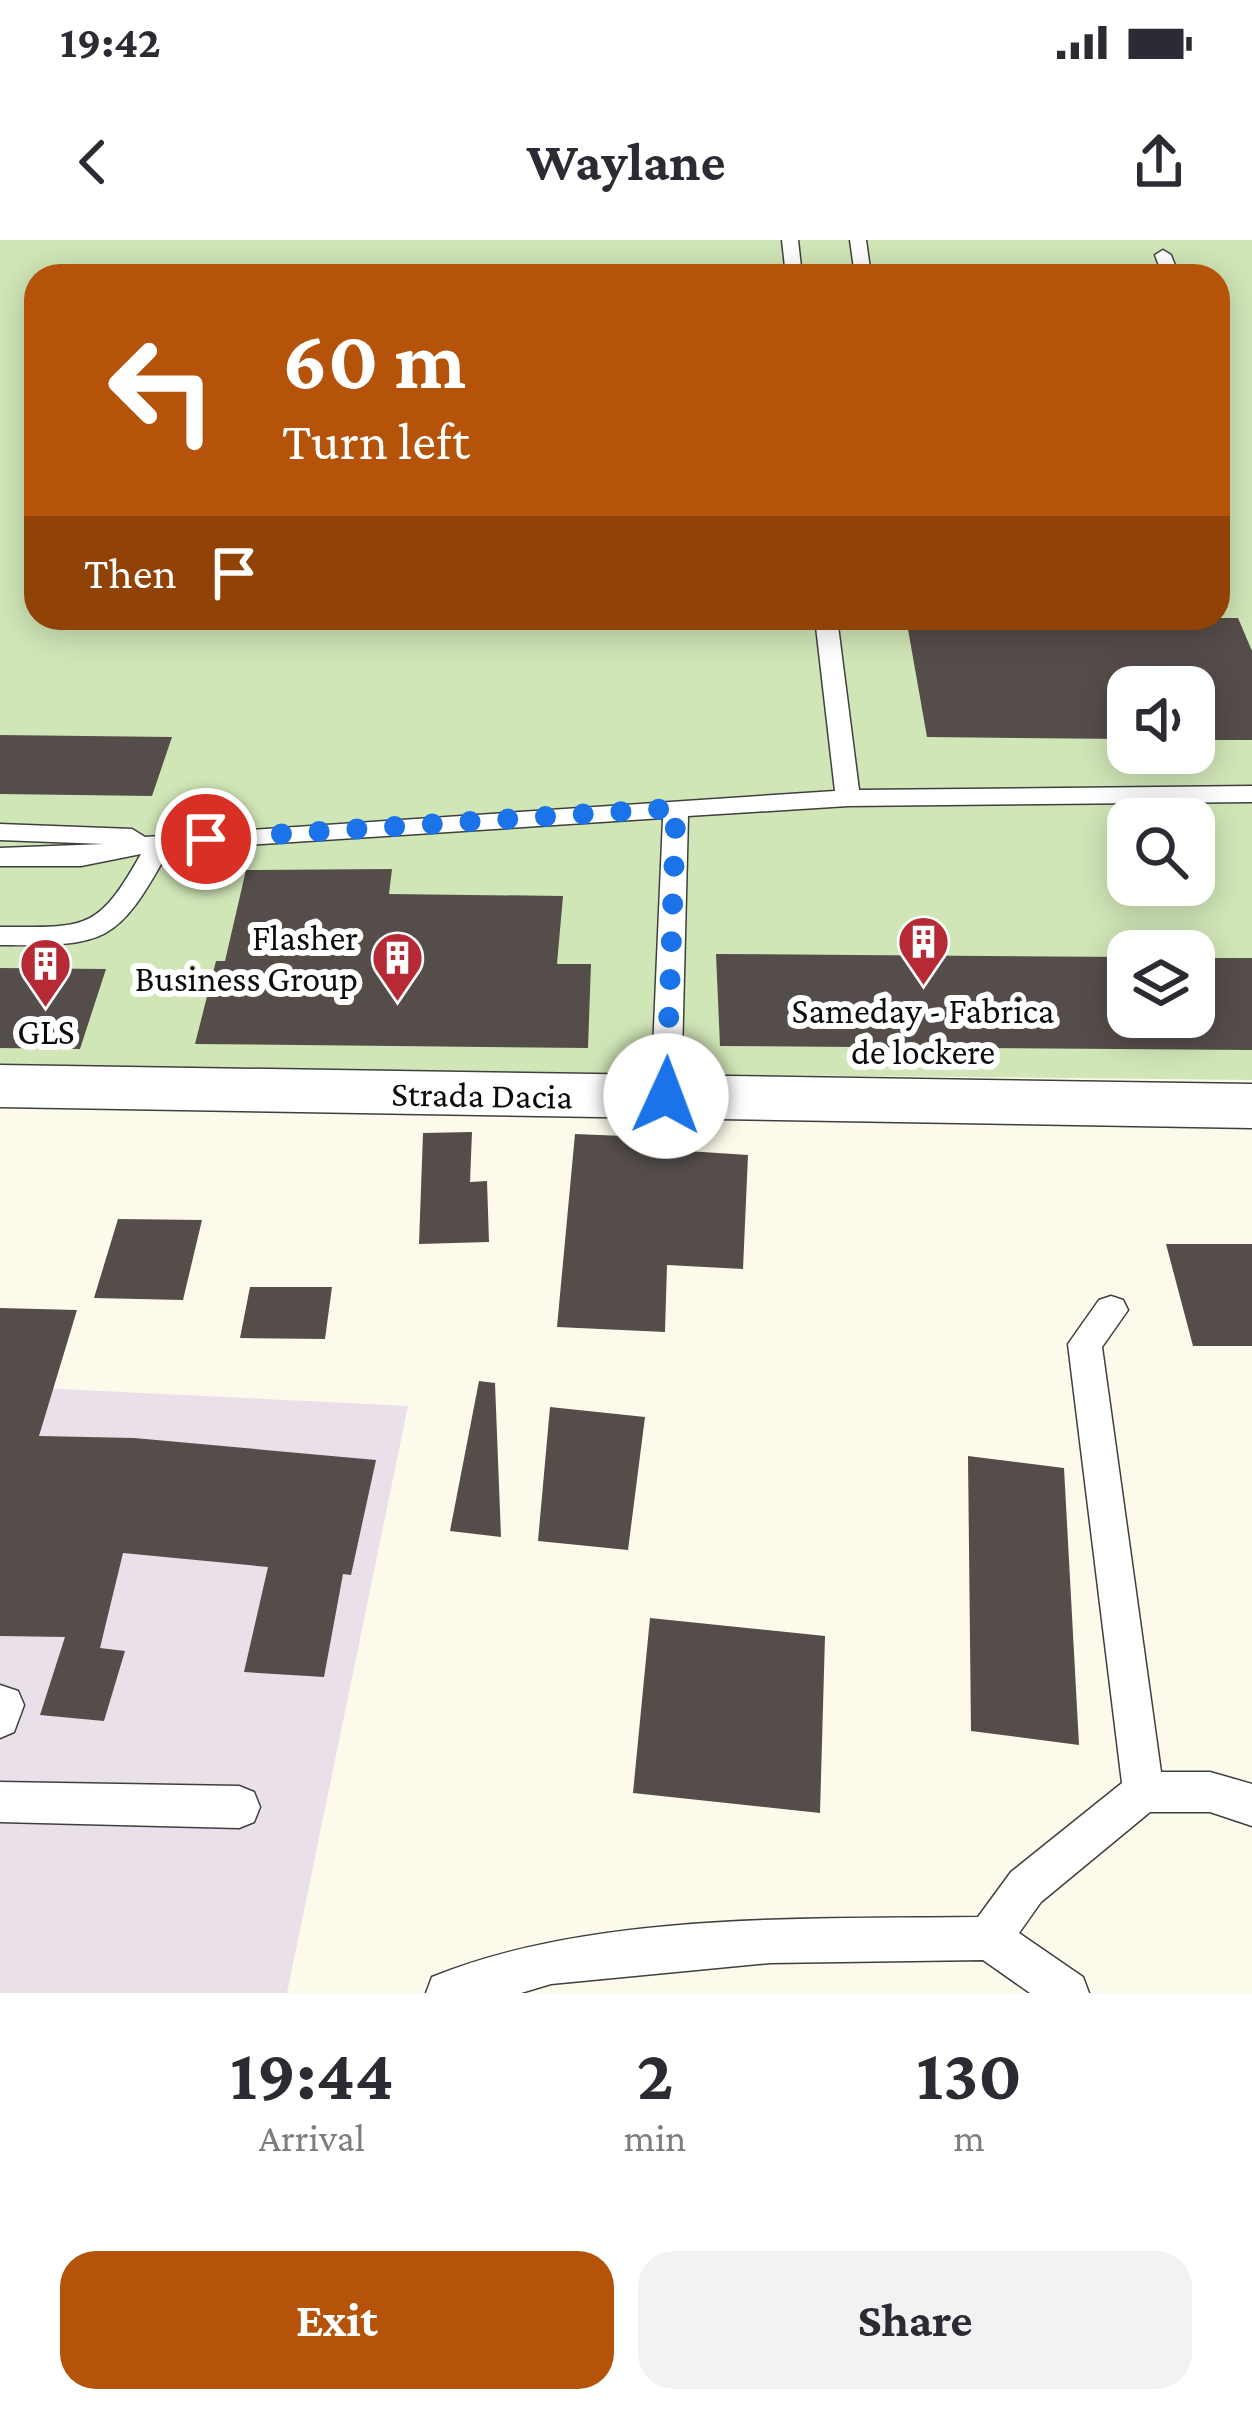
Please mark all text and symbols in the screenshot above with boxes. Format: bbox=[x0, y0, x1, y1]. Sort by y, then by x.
text: 19:42 bbox=[60, 17, 161, 67]
icon: back bbox=[60, 129, 126, 195]
icon: share bbox=[1126, 129, 1192, 195]
text: Waylane bbox=[526, 132, 726, 192]
icon: left bbox=[84, 312, 240, 468]
text: 60 m bbox=[282, 313, 466, 406]
text: Turn left bbox=[282, 411, 470, 471]
icon: arrive bbox=[201, 540, 267, 606]
text: Then bbox=[84, 548, 177, 598]
map controls bbox=[1107, 666, 1215, 1038]
button: sound bbox=[1107, 666, 1215, 774]
pin bbox=[155, 788, 257, 890]
button: search bbox=[1107, 798, 1215, 906]
icon: arrive bbox=[173, 806, 239, 872]
building icon: Sameday - Fabrica de lockere bbox=[895, 914, 951, 988]
place label: Flasher Business Group bbox=[135, 918, 358, 999]
building icon: Flasher Business Group bbox=[369, 930, 425, 1004]
button: layers bbox=[1107, 930, 1215, 1038]
building icon: GLS bbox=[18, 935, 74, 1009]
place label: Sameday - Fabrica de lockere bbox=[792, 991, 1054, 1072]
place label: GLS bbox=[17, 1012, 75, 1052]
position arrow bbox=[603, 1033, 729, 1159]
street label: Strada Dacia bbox=[391, 1073, 573, 1117]
text: 19:44 bbox=[230, 2034, 394, 2114]
text: 2 bbox=[637, 2034, 673, 2114]
text: 130 bbox=[916, 2034, 1022, 2114]
text: Arrival bbox=[259, 2116, 365, 2159]
text: min bbox=[624, 2116, 686, 2159]
text: m bbox=[953, 2116, 985, 2159]
button: Exit bbox=[60, 2251, 614, 2389]
button: Share bbox=[638, 2251, 1192, 2389]

